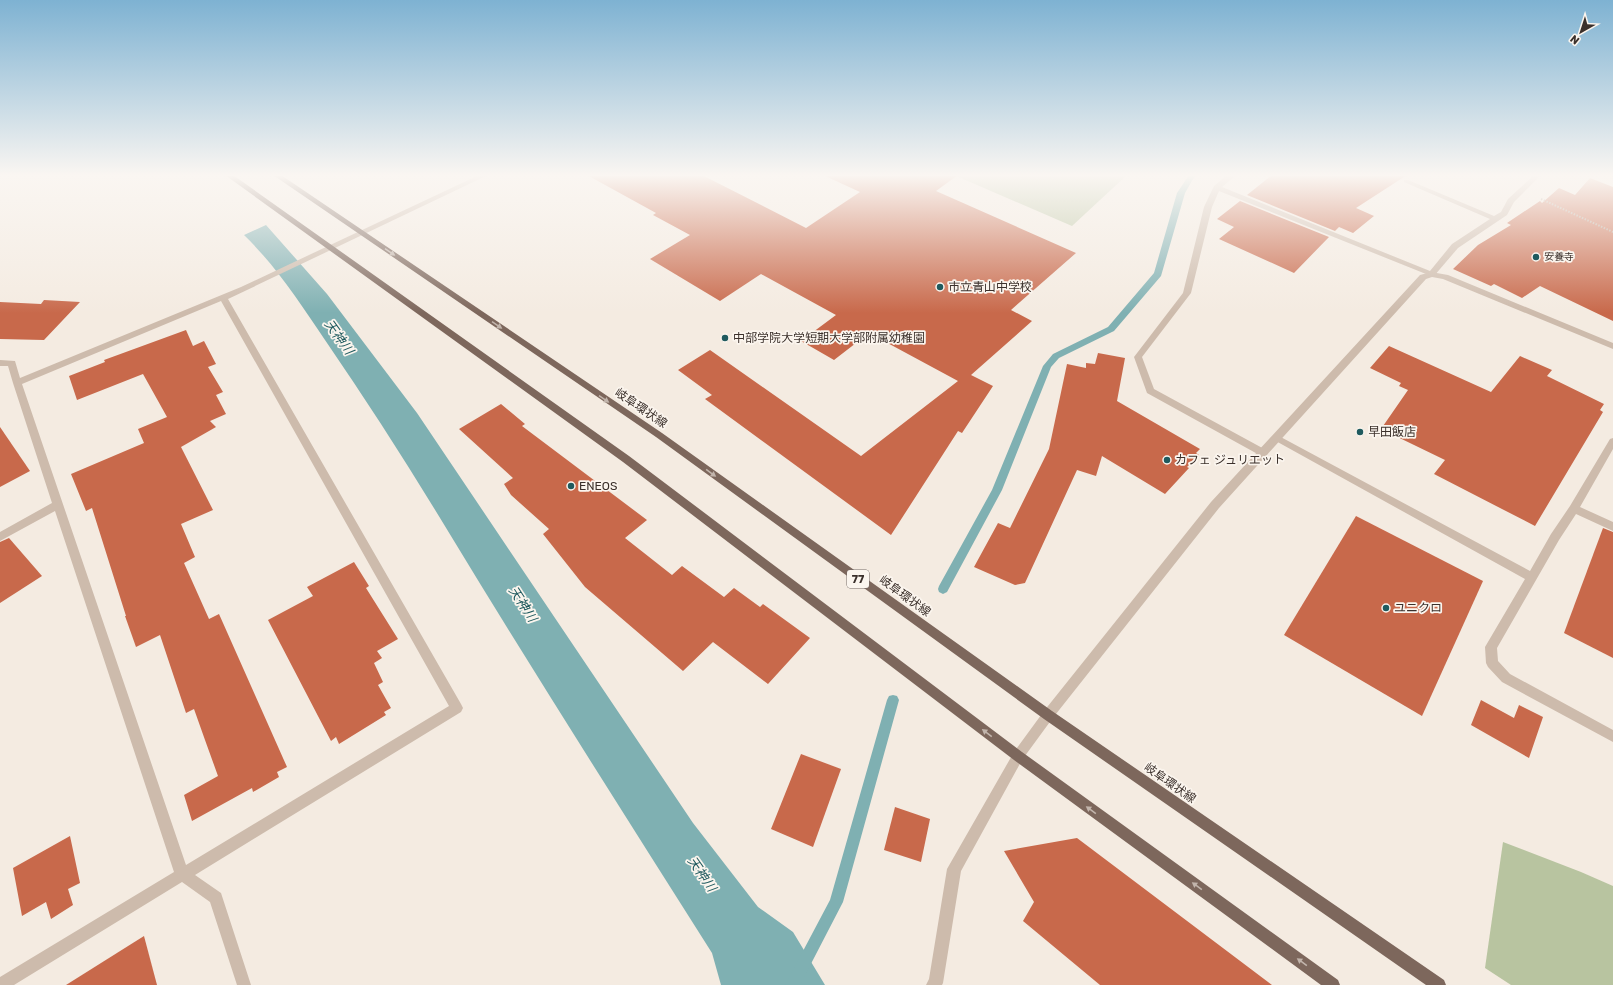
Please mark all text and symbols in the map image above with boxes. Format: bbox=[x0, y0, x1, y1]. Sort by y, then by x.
north arrow bbox=[1561, 12, 1601, 52]
text: N bbox=[1568, 32, 1582, 47]
one-way arrow bbox=[384, 248, 395, 256]
place label: 安養寺 bbox=[1544, 251, 1574, 263]
marker: 安養寺 bbox=[1531, 252, 1541, 262]
place label: 市立青山中学校 bbox=[948, 280, 1032, 294]
marker: 市立青山中学校 bbox=[935, 282, 945, 292]
water label: 天神川 bbox=[321, 317, 358, 359]
one-way arrow bbox=[492, 321, 502, 329]
place label: 中部学院大学短期大学部附属幼稚園 bbox=[733, 331, 925, 345]
marker: 中部学院大学短期大学部附属幼稚園 bbox=[720, 333, 730, 343]
street label: 岐阜環状線 bbox=[612, 385, 670, 431]
one-way arrow bbox=[599, 395, 610, 402]
place label: 早田飯店 bbox=[1368, 425, 1416, 439]
marker: 早田飯店 bbox=[1355, 427, 1365, 437]
place label: カフェ ジュリエット bbox=[1175, 453, 1285, 467]
marker: カフェ ジュリエット bbox=[1162, 455, 1172, 465]
one-way arrow bbox=[706, 469, 716, 477]
place label: ENEOS bbox=[579, 479, 617, 493]
marker: ENEOS bbox=[566, 481, 576, 491]
road number: 77 bbox=[847, 570, 869, 588]
street label: 岐阜環状線 bbox=[877, 573, 933, 619]
water label: 天神川 bbox=[506, 584, 541, 626]
place label: ユニクロ bbox=[1394, 601, 1442, 615]
marker: ユニクロ bbox=[1381, 603, 1391, 613]
one-way arrow bbox=[981, 728, 992, 737]
street label: 岐阜環状線 bbox=[1141, 760, 1199, 806]
one-way arrow bbox=[1086, 805, 1097, 814]
water label: 天神川 bbox=[685, 854, 720, 896]
one-way arrow bbox=[1191, 882, 1202, 890]
one-way arrow bbox=[1297, 958, 1307, 966]

